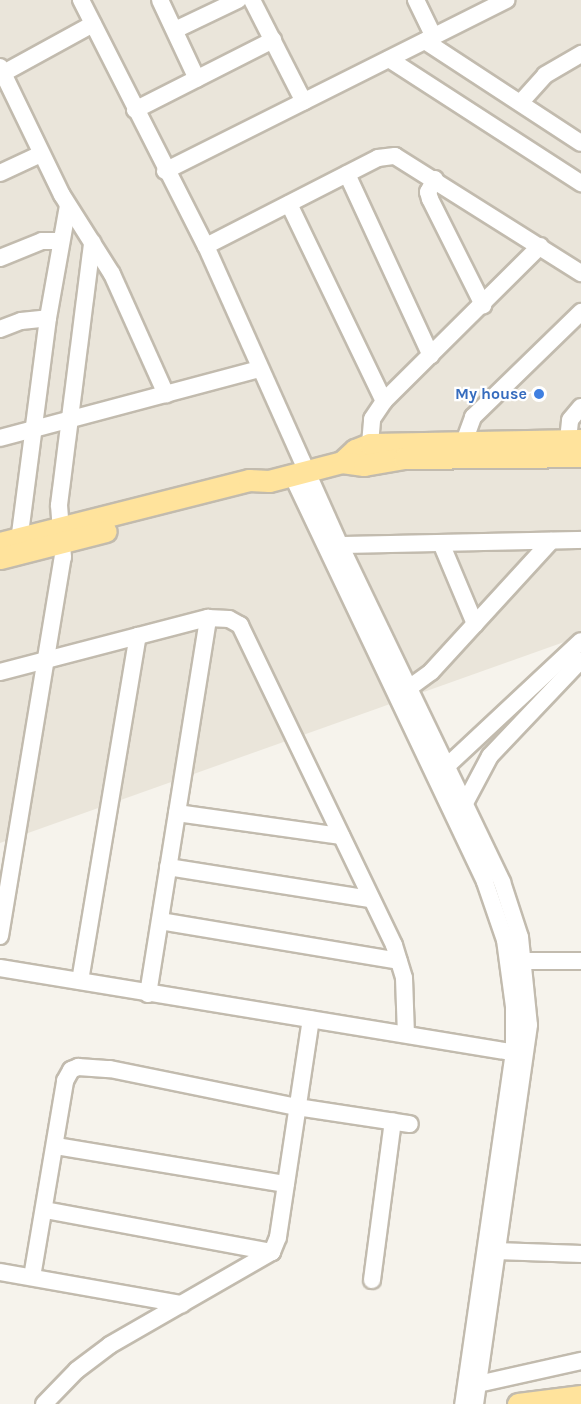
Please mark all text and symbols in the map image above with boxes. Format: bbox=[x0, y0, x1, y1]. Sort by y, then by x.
place label: My house bbox=[455, 384, 527, 404]
marker: My house bbox=[532, 387, 546, 401]

